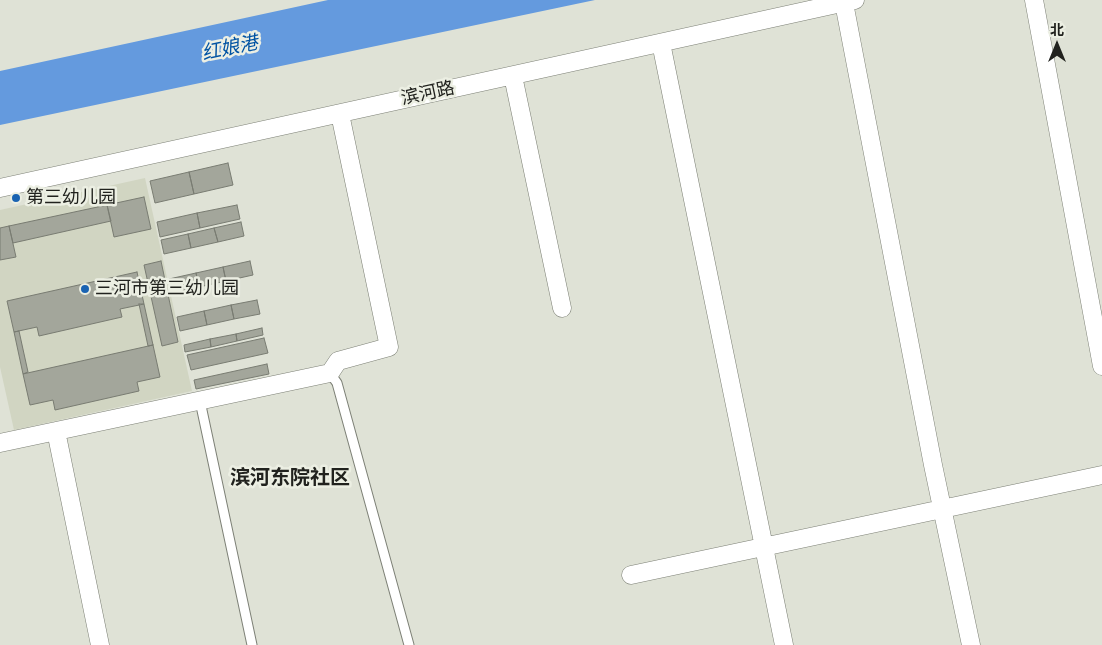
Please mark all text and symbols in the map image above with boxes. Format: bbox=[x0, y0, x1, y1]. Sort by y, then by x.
north arrow bbox=[1032, 20, 1082, 70]
text: 北 bbox=[1050, 21, 1064, 39]
water label: 红娘港 bbox=[200, 32, 260, 66]
street label: 滨河路 bbox=[399, 78, 457, 110]
place label: 第三幼儿园 bbox=[26, 187, 116, 209]
marker: 第三幼儿园 bbox=[10, 192, 22, 204]
place label: 三河市第三幼儿园 bbox=[95, 278, 239, 300]
marker: 三河市第三幼儿园 bbox=[79, 283, 91, 295]
district label: 滨河东院社区 bbox=[230, 467, 350, 491]

